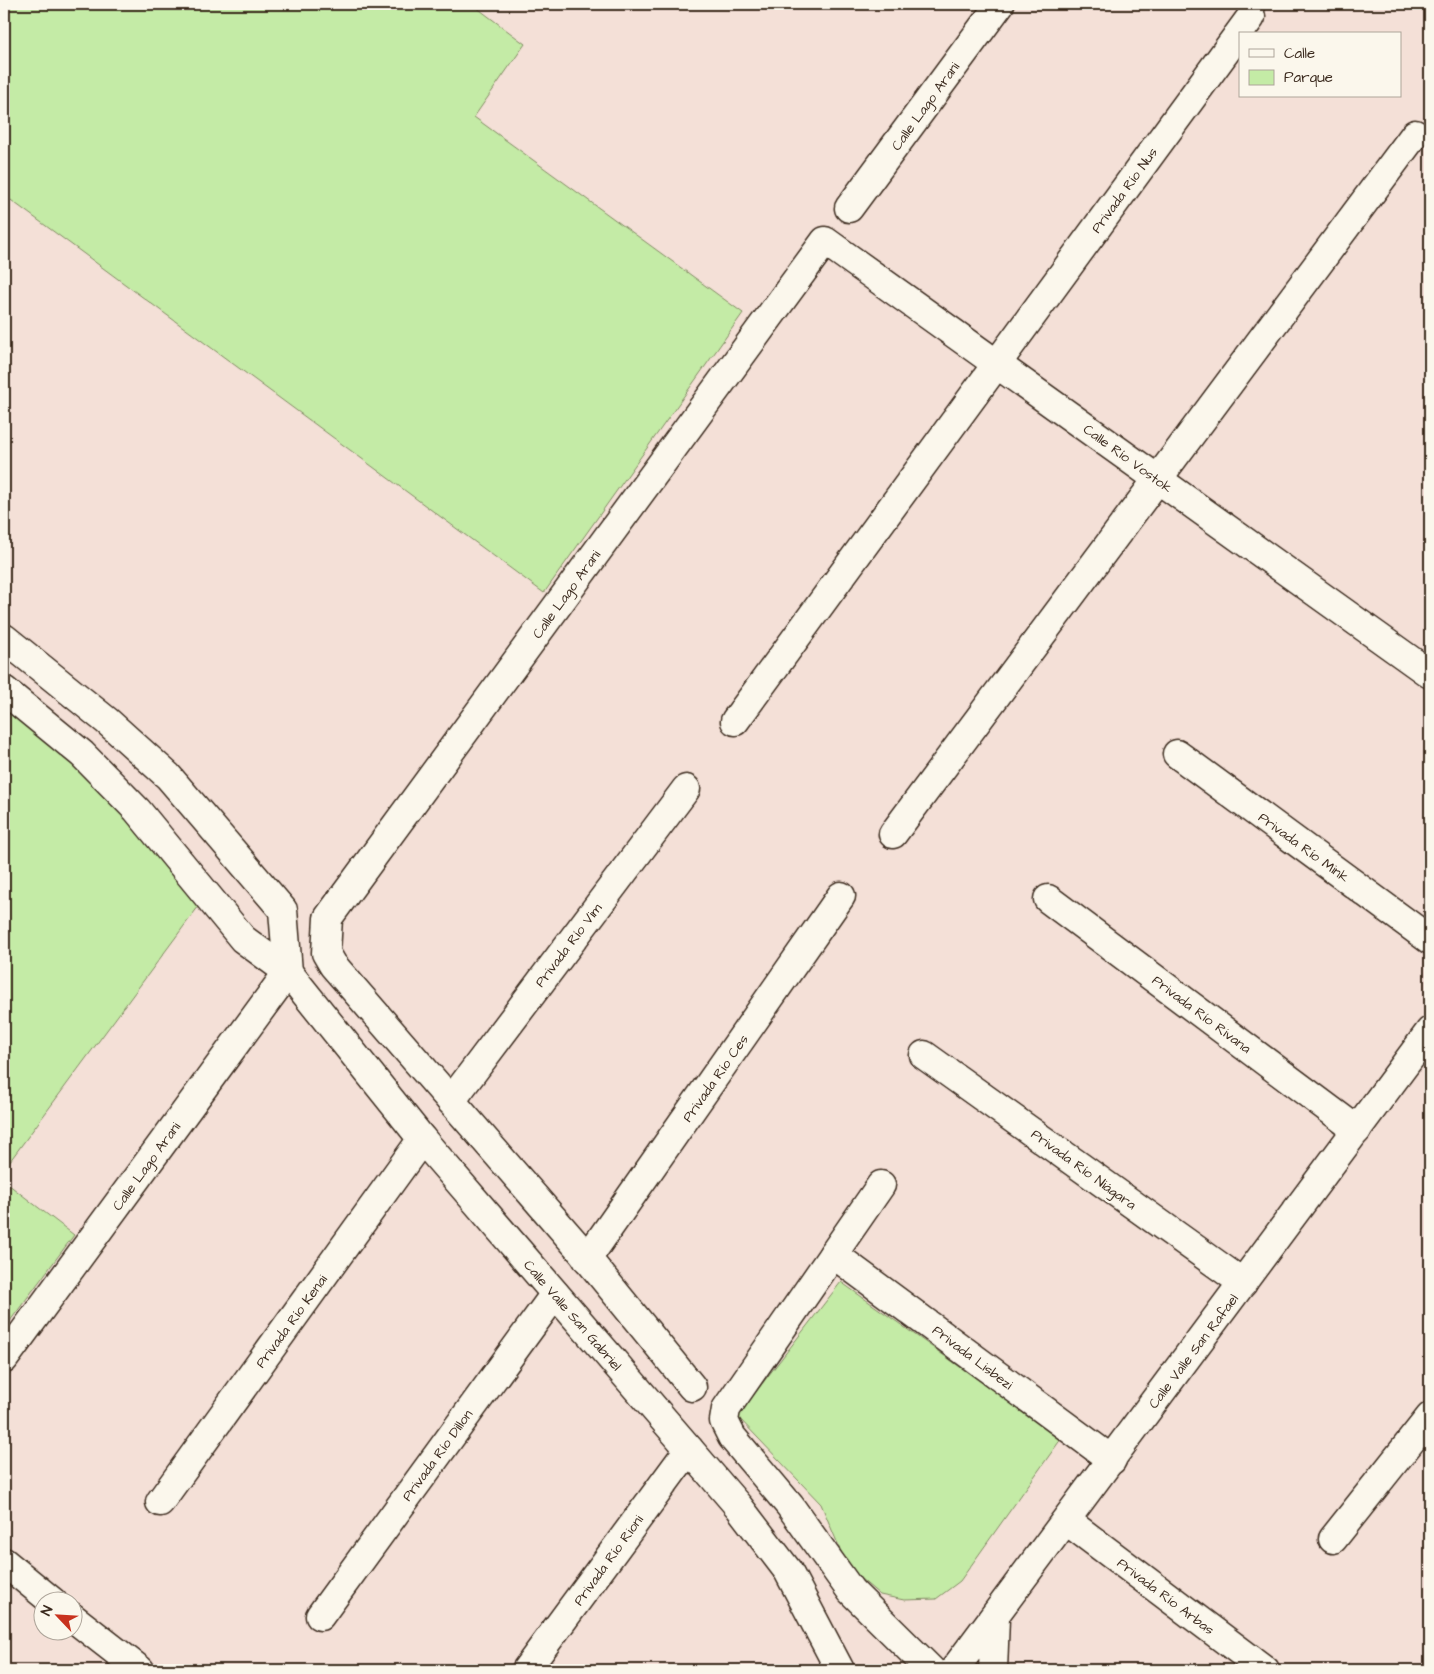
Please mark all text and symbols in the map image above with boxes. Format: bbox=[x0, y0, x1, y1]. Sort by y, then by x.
legend bbox=[1239, 32, 1402, 98]
text: Calle bbox=[1284, 43, 1315, 64]
street label: Calle Lago Arani bbox=[887, 58, 965, 155]
text: Parque bbox=[1284, 67, 1333, 88]
street label: Privada Río Nus bbox=[1087, 144, 1163, 238]
street label: Calle Río Vostok bbox=[1079, 420, 1176, 498]
street label: Calle Lago Arani bbox=[528, 546, 606, 643]
street label: Privada Río Mink bbox=[1254, 808, 1353, 888]
street label: Privada Río Vim bbox=[531, 899, 607, 992]
street label: Privada Río Rivana bbox=[1148, 971, 1255, 1059]
street label: Privada Río Ces bbox=[678, 1031, 754, 1127]
street label: Calle Lago Arani bbox=[108, 1118, 186, 1215]
street label: Privada Río Niágara bbox=[1027, 1125, 1140, 1215]
street label: Calle Valle San Gabriel bbox=[518, 1256, 626, 1375]
street label: Privada Río Kenai bbox=[251, 1271, 333, 1372]
street label: Calle Valle San Rafael bbox=[1144, 1290, 1244, 1413]
street label: Privada Lisbezi bbox=[928, 1321, 1017, 1395]
street label: Privada Río Dillon bbox=[398, 1406, 478, 1506]
street label: Privada Río Rioni bbox=[569, 1511, 649, 1610]
street label: Privada Río Arbas bbox=[1113, 1553, 1218, 1640]
north arrow bbox=[32, 1592, 82, 1642]
text: N bbox=[36, 1603, 58, 1619]

